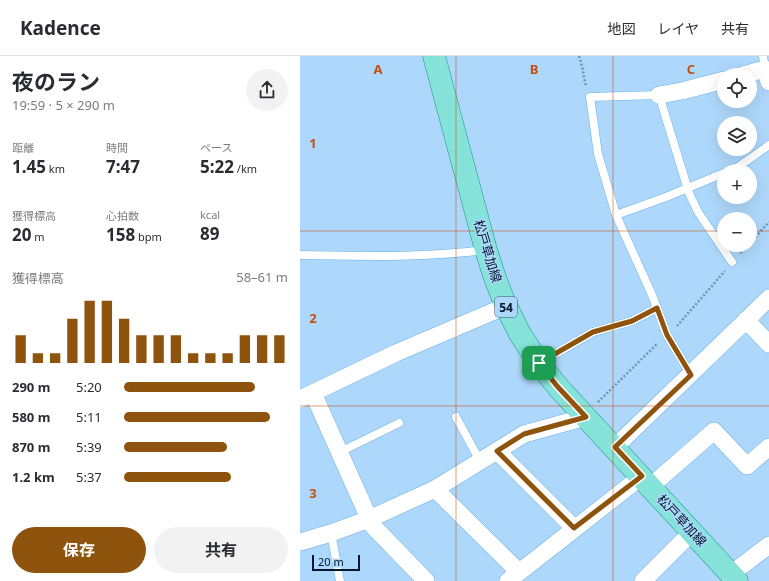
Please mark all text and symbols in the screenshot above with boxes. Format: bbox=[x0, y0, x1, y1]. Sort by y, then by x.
text: Kadence bbox=[20, 15, 101, 41]
text: 地図 bbox=[607, 19, 635, 38]
text: レイヤ bbox=[657, 19, 699, 38]
text: 共有 bbox=[721, 19, 749, 38]
text: A bbox=[374, 60, 383, 78]
text: B bbox=[530, 60, 538, 78]
text: C bbox=[687, 60, 695, 78]
text: 夜のラン bbox=[12, 66, 100, 96]
map controls bbox=[717, 68, 757, 252]
button: locate bbox=[717, 68, 757, 108]
button: share bbox=[246, 69, 288, 111]
text: 19:59 · 5 × 290 m bbox=[12, 96, 115, 114]
button: layers bbox=[717, 116, 757, 156]
text: 1 bbox=[309, 134, 317, 152]
text: 距離 bbox=[12, 140, 34, 155]
text: 時間 bbox=[106, 140, 128, 155]
text: ペース bbox=[200, 140, 232, 155]
text: 1.45 bbox=[12, 155, 46, 178]
text: 7:47 bbox=[106, 155, 140, 178]
text: 5:22 bbox=[200, 155, 234, 178]
text: km bbox=[46, 161, 65, 176]
text: /km bbox=[234, 161, 257, 176]
button: + bbox=[717, 164, 757, 204]
text: kcal bbox=[200, 207, 220, 222]
text: 獲得標高 bbox=[12, 208, 56, 223]
text: 心拍数 bbox=[106, 208, 139, 223]
button: − bbox=[717, 212, 757, 252]
street label: 松戸草加線 bbox=[470, 217, 506, 285]
text: 89 bbox=[200, 222, 219, 245]
text: 20 bbox=[12, 223, 31, 246]
text: 158 bbox=[106, 223, 135, 246]
text: m bbox=[31, 229, 45, 244]
text: bpm bbox=[135, 229, 162, 244]
text: 58–61 m bbox=[236, 268, 288, 286]
text: 獲得標高 bbox=[12, 269, 64, 287]
road number: 54 bbox=[495, 297, 517, 317]
text: 2 bbox=[309, 309, 317, 327]
pin bbox=[522, 346, 556, 380]
icon: arrive bbox=[528, 352, 550, 374]
text: 290 m bbox=[12, 378, 50, 396]
text: 5:20 bbox=[76, 378, 102, 396]
text: 580 m bbox=[12, 408, 50, 426]
text: 5:11 bbox=[76, 408, 102, 426]
text: 870 m bbox=[12, 438, 50, 456]
text: 5:39 bbox=[76, 438, 102, 456]
text: 1.2 km bbox=[12, 468, 55, 486]
text: 5:37 bbox=[76, 468, 102, 486]
text: 3 bbox=[309, 484, 317, 502]
street label: 松戸草加線 bbox=[653, 490, 711, 550]
button: 保存 bbox=[12, 527, 146, 573]
button: 共有 bbox=[154, 527, 288, 573]
scale bar bbox=[312, 553, 360, 572]
text: 20 m bbox=[318, 554, 344, 569]

